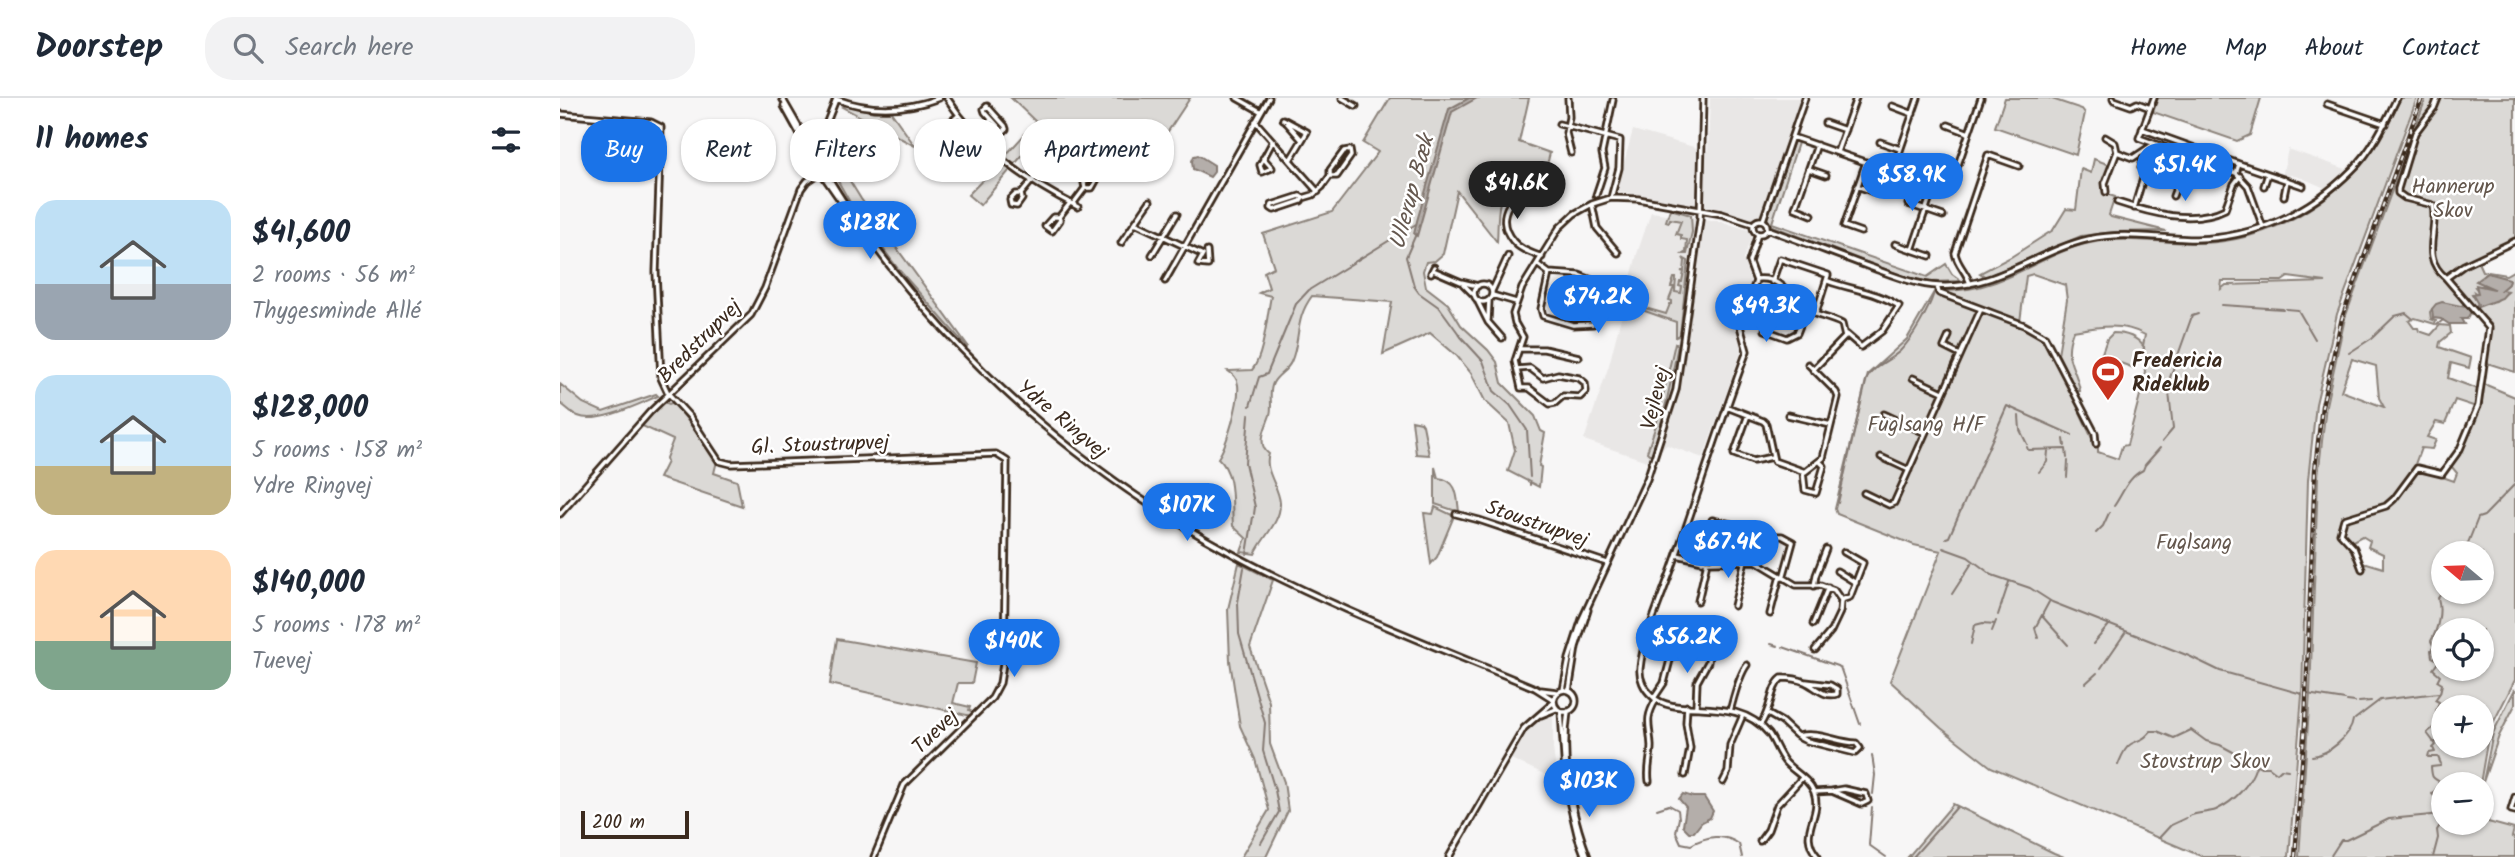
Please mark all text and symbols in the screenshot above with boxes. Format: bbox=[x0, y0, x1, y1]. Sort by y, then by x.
search box bbox=[205, 17, 695, 80]
text: Doorstep bbox=[35, 22, 163, 75]
text: Search here bbox=[285, 27, 413, 69]
icon: search bbox=[229, 29, 267, 67]
text: Home bbox=[2130, 29, 2187, 68]
text: Map bbox=[2225, 29, 2267, 68]
text: About bbox=[2305, 29, 2363, 68]
text: Contact bbox=[2401, 29, 2480, 68]
text: 11 homes bbox=[35, 116, 148, 164]
chip: Buy bbox=[581, 119, 667, 182]
chip: Rent bbox=[681, 119, 776, 182]
chip: Filters bbox=[790, 119, 900, 182]
chip: New bbox=[914, 119, 1006, 182]
chip: Apartment bbox=[1020, 119, 1174, 182]
icon: filters bbox=[487, 121, 525, 159]
water label: Ullerup Bæk bbox=[1380, 128, 1446, 254]
pin: $51.4K bbox=[2128, 144, 2242, 203]
text: $51.4K bbox=[2153, 148, 2217, 184]
pin: $58.9K bbox=[1855, 153, 1969, 213]
text: $58.9K bbox=[1877, 158, 1947, 194]
pin: $41.6K bbox=[1460, 162, 1574, 221]
text: $41.6K bbox=[1485, 166, 1549, 202]
park label: Hannerup Skov bbox=[2412, 171, 2494, 228]
pin: $128K bbox=[821, 202, 919, 261]
text: $128K bbox=[839, 206, 901, 242]
text: $41,600 bbox=[252, 210, 350, 258]
icon: home bbox=[91, 228, 175, 312]
text: 2 rooms · 56 m² bbox=[252, 258, 415, 294]
pin: $74.2K bbox=[1541, 275, 1655, 335]
text: $74.2K bbox=[1563, 280, 1633, 316]
pin: $49.3K bbox=[1709, 285, 1823, 344]
text: $49.3K bbox=[1731, 289, 1801, 325]
street label: Bredstrupvej bbox=[650, 292, 750, 392]
text: Thygesminde Allé bbox=[252, 294, 421, 330]
place label: Fredericia Rideklub bbox=[2132, 345, 2223, 402]
sports icon: Fredericia Rideklub bbox=[2089, 353, 2127, 402]
street label: Vejlevej bbox=[1633, 363, 1680, 434]
street label: Ydre Ringvej bbox=[1010, 372, 1115, 468]
text: $128,000 bbox=[252, 385, 368, 433]
icon: home bbox=[91, 403, 175, 487]
park label: Fuglsang H/F bbox=[1867, 409, 1987, 442]
street label: Gl. Stoustrupvej bbox=[750, 427, 890, 464]
text: 5 rooms · 158 m² bbox=[252, 433, 422, 469]
text: Ydre Ringvej bbox=[252, 469, 372, 505]
pin: $107K bbox=[1138, 484, 1236, 543]
text: $107K bbox=[1158, 488, 1216, 524]
street label: Stoustrupvej bbox=[1481, 491, 1593, 558]
pin: $67.4K bbox=[1671, 520, 1785, 580]
text: $67.4K bbox=[1694, 525, 1762, 561]
park label: Fuglsang bbox=[2156, 527, 2232, 560]
north arrow bbox=[2431, 541, 2494, 604]
map controls bbox=[2431, 541, 2494, 835]
text: $140,000 bbox=[252, 560, 365, 608]
icon: home bbox=[91, 578, 175, 662]
text: 5 rooms · 178 m² bbox=[252, 608, 420, 644]
pin: $56.2K bbox=[1630, 616, 1744, 675]
button: locate bbox=[2431, 618, 2494, 681]
pin: $140K bbox=[965, 620, 1063, 679]
text: $56.2K bbox=[1652, 620, 1722, 656]
text: $140K bbox=[985, 624, 1043, 660]
text: Tuevej bbox=[252, 644, 312, 680]
button: + bbox=[2431, 695, 2494, 758]
street label: Tuevej bbox=[905, 701, 968, 763]
park label: Stovstrup Skov bbox=[2140, 746, 2270, 779]
pin: $103K bbox=[1540, 760, 1638, 819]
text: $103K bbox=[1560, 764, 1618, 800]
button: − bbox=[2431, 772, 2494, 835]
scale bar bbox=[581, 808, 690, 840]
text: 200 m bbox=[592, 808, 645, 838]

